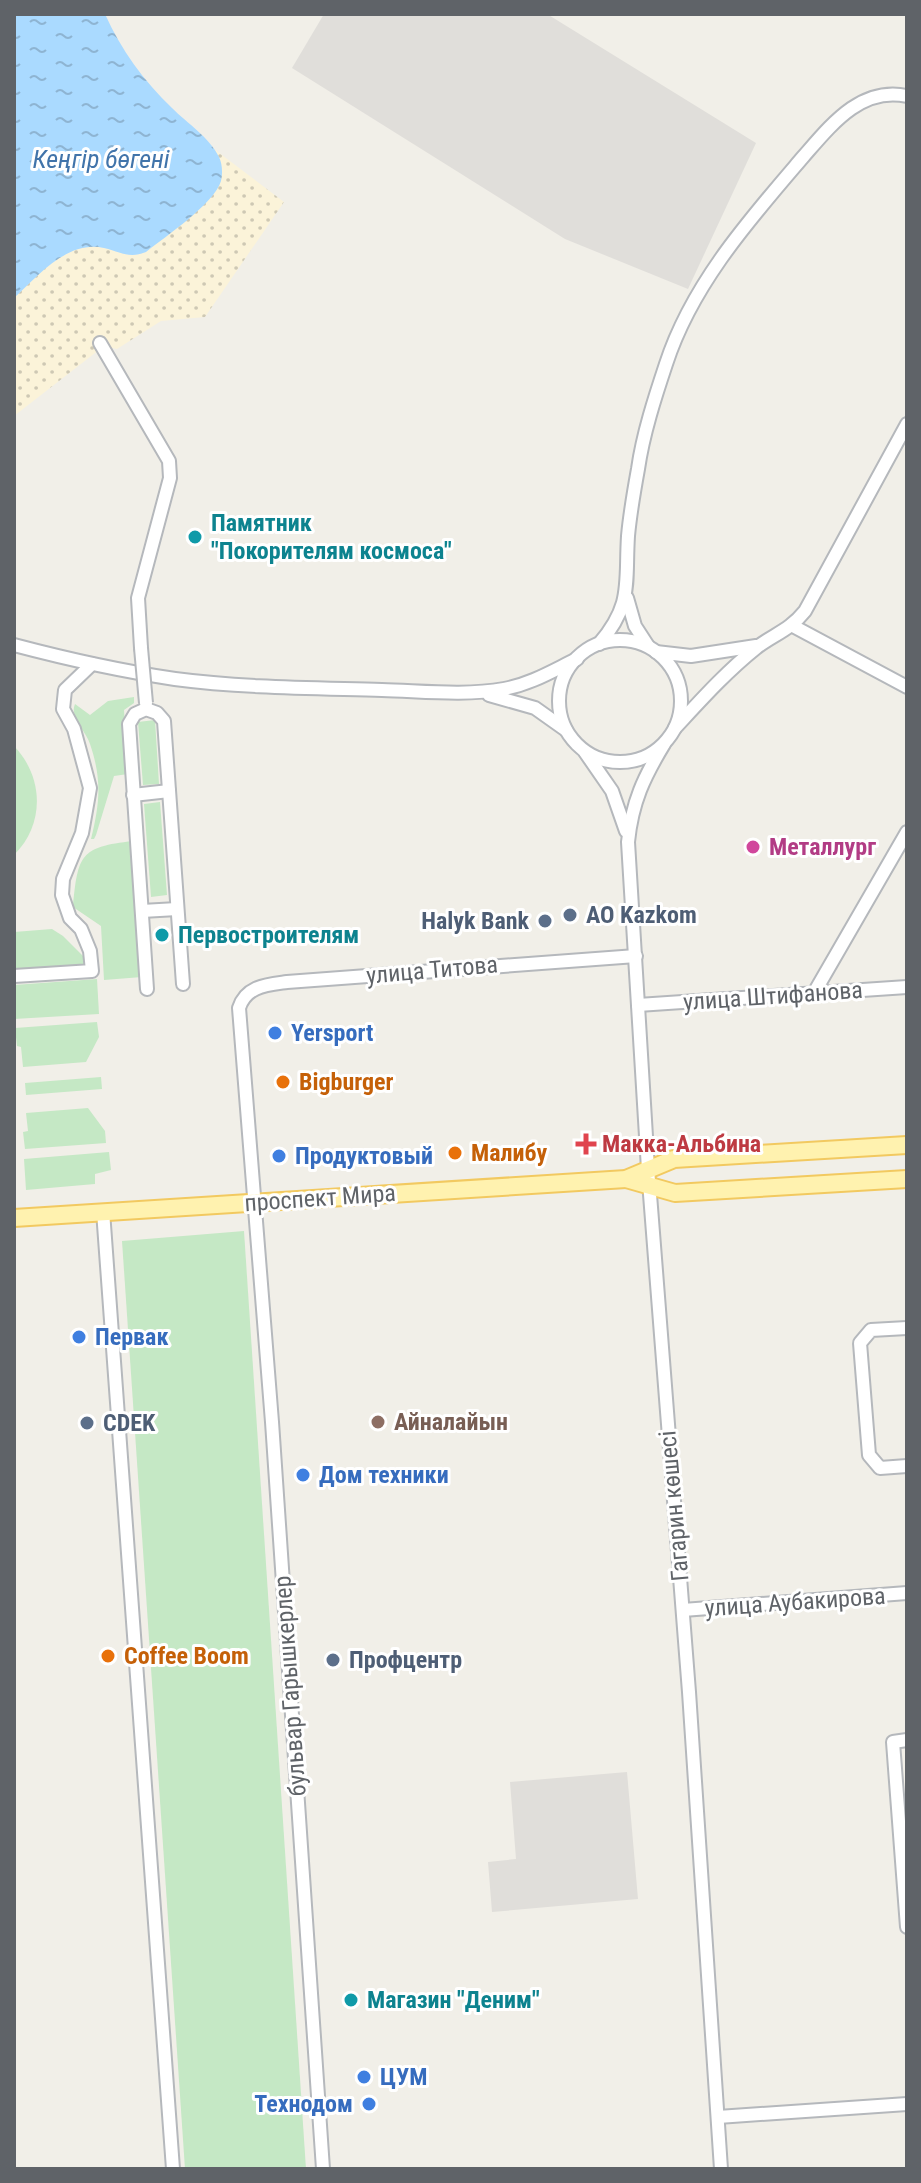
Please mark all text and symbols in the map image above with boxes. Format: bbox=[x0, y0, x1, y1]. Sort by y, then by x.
water label: Кеңгір бөгені bbox=[32, 144, 170, 174]
place label: Памятник "Покорителям космоса" bbox=[211, 509, 452, 565]
marker: Памятник "Покорителям космоса" bbox=[186, 528, 204, 546]
place label: Металлург bbox=[769, 833, 876, 861]
marker: Металлург bbox=[744, 838, 762, 856]
place label: AO Kazkom bbox=[586, 901, 697, 929]
marker: AO Kazkom bbox=[561, 906, 579, 924]
place label: Halyk Bank bbox=[421, 907, 530, 935]
marker: Halyk Bank bbox=[536, 912, 554, 930]
place label: Первостроителям bbox=[178, 921, 359, 949]
marker: Первостроителям bbox=[153, 926, 171, 944]
street label: улица Титова bbox=[365, 950, 499, 990]
street label: улица Штифанова bbox=[682, 976, 864, 1016]
place label: Yersport bbox=[291, 1019, 373, 1047]
marker: Yersport bbox=[266, 1024, 284, 1042]
place label: Bigburger bbox=[299, 1068, 394, 1096]
marker: Bigburger bbox=[274, 1073, 292, 1091]
place label: Макка-Альбина bbox=[602, 1130, 761, 1158]
marker: Макка-Альбина bbox=[577, 1135, 595, 1153]
place label: Малибу bbox=[471, 1139, 548, 1167]
place label: Продуктовый bbox=[295, 1142, 433, 1170]
marker: Малибу bbox=[446, 1144, 464, 1162]
marker: Продуктовый bbox=[270, 1147, 288, 1165]
street label: проспект Мира bbox=[243, 1179, 397, 1217]
place label: Первак bbox=[95, 1323, 168, 1351]
marker: Первак bbox=[70, 1328, 88, 1346]
place label: Айналайын bbox=[394, 1408, 508, 1436]
place label: CDEK bbox=[103, 1409, 156, 1437]
marker: Айналайын bbox=[369, 1413, 387, 1431]
marker: CDEK bbox=[78, 1414, 96, 1432]
street label: Гагарин көшесі bbox=[653, 1430, 695, 1582]
place label: Дом техники bbox=[319, 1461, 449, 1489]
marker: Дом техники bbox=[294, 1466, 312, 1484]
street label: бульвар Гарышкерлер bbox=[268, 1575, 312, 1797]
street label: улица Аубакирова bbox=[704, 1582, 886, 1622]
place label: Coffee Boom bbox=[124, 1642, 249, 1670]
place label: Профцентр bbox=[349, 1646, 462, 1674]
marker: Coffee Boom bbox=[99, 1647, 117, 1665]
marker: Профцентр bbox=[324, 1651, 342, 1669]
place label: Магазин "Деним" bbox=[367, 1986, 540, 2014]
marker: Магазин "Деним" bbox=[342, 1991, 360, 2009]
place label: ЦУМ bbox=[380, 2063, 427, 2091]
marker: ЦУМ bbox=[355, 2068, 373, 2086]
place label: Технодом bbox=[254, 2090, 353, 2118]
marker: Технодом bbox=[360, 2095, 378, 2113]

